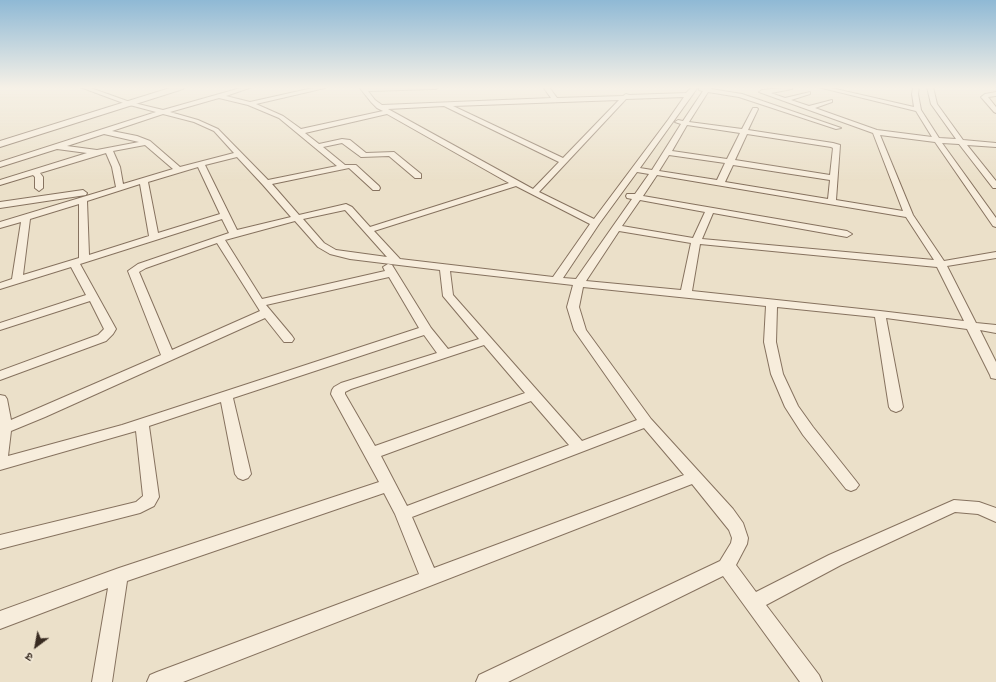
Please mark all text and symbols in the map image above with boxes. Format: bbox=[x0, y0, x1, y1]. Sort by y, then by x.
north arrow bbox=[16, 626, 56, 666]
text: उ bbox=[22, 648, 37, 666]

